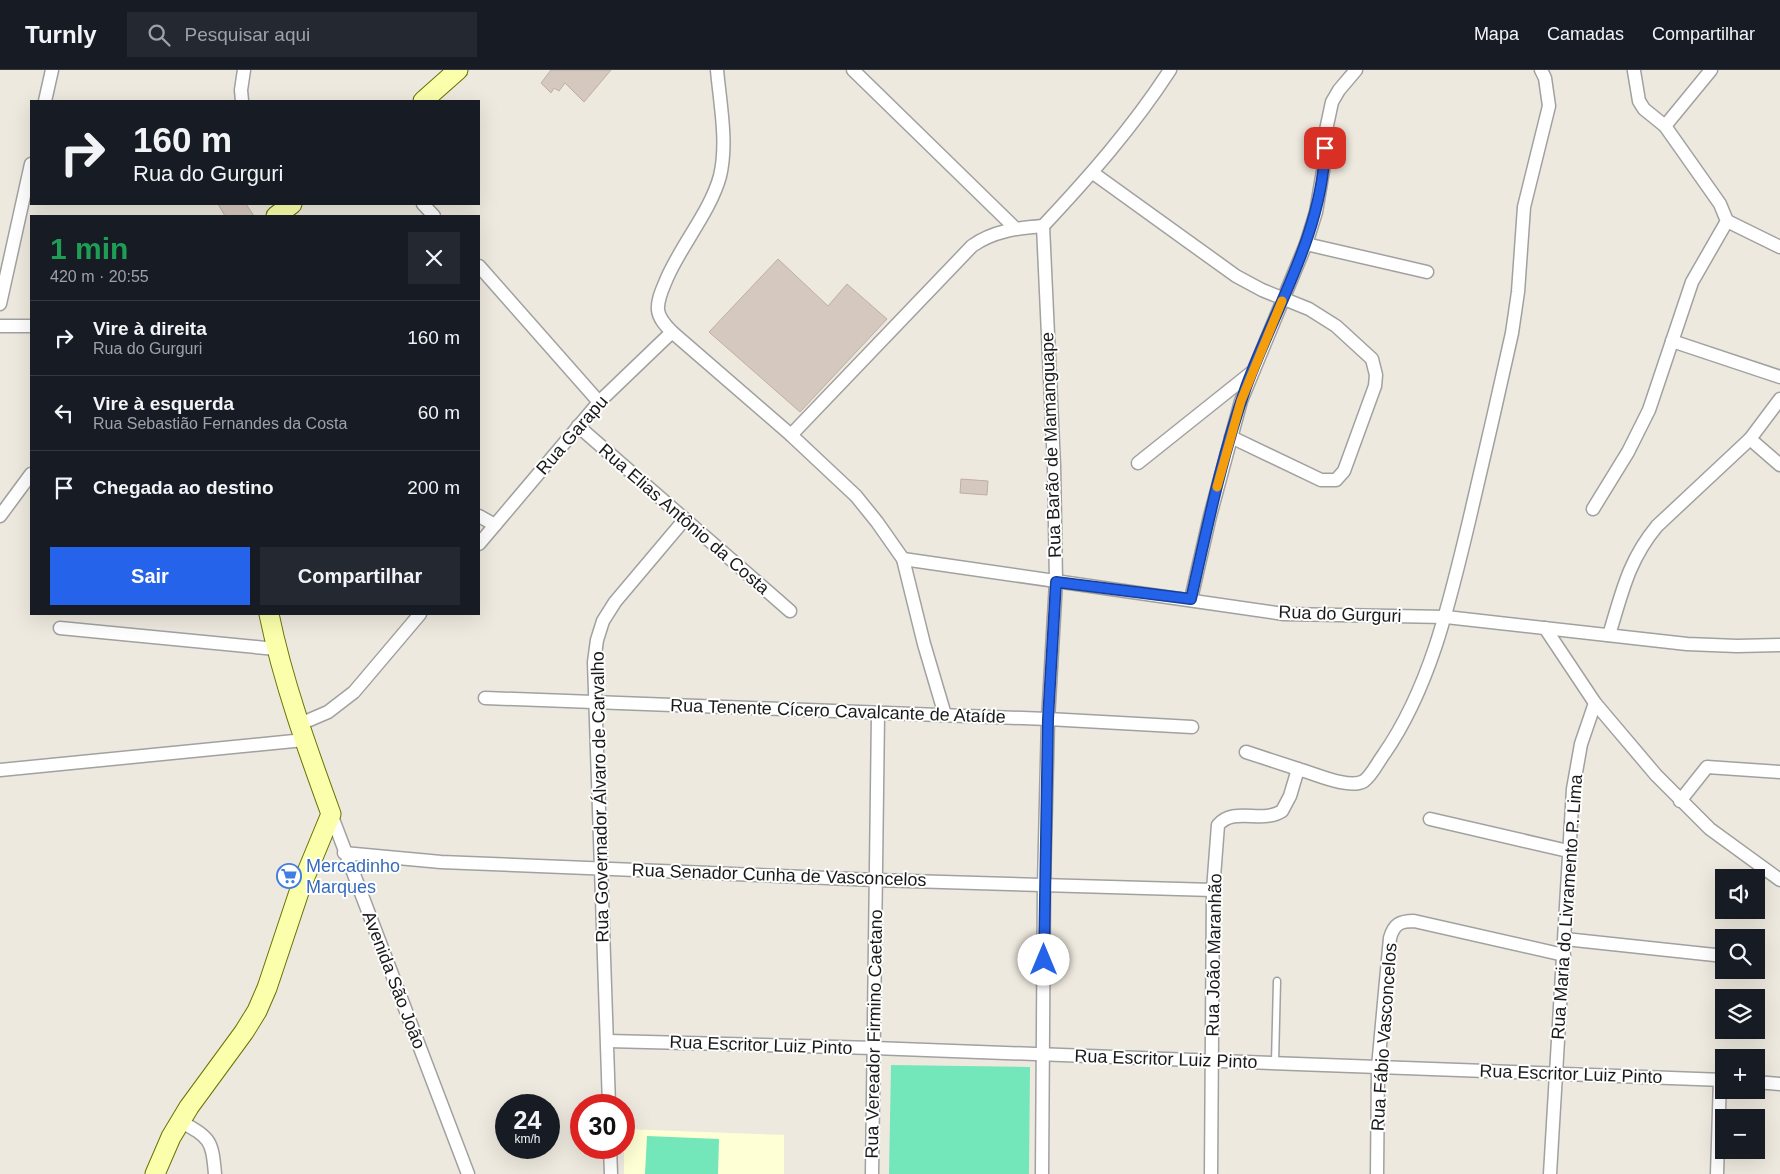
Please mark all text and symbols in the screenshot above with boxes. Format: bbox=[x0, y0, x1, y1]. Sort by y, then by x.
search box bbox=[127, 12, 477, 57]
text: Turnly bbox=[25, 21, 97, 48]
icon: search bbox=[145, 21, 173, 49]
text: Pesquisar aqui bbox=[185, 24, 310, 45]
text: Mapa bbox=[1474, 24, 1519, 44]
text: Camadas bbox=[1547, 24, 1624, 44]
text: Compartilhar bbox=[1652, 24, 1755, 44]
icon: right bbox=[50, 120, 115, 185]
text: 160 m bbox=[133, 120, 232, 159]
pin bbox=[1304, 127, 1346, 169]
icon: arrive bbox=[1311, 134, 1339, 162]
text: Rua do Gurguri bbox=[133, 161, 283, 186]
text: 1 min bbox=[50, 232, 128, 265]
button: close bbox=[408, 232, 460, 284]
text: 420 m · 20:55 bbox=[50, 268, 149, 285]
text: Vire à direita bbox=[93, 318, 207, 339]
icon: right bbox=[50, 324, 78, 352]
text: 160 m bbox=[407, 327, 460, 348]
street label: Rua Barão de Mamanguape bbox=[1037, 332, 1065, 558]
text: Rua do Gurguri bbox=[93, 340, 202, 357]
street label: Rua Garapu bbox=[532, 391, 612, 479]
text: Vire à esquerda bbox=[93, 393, 234, 414]
icon: left bbox=[50, 399, 78, 427]
text: 60 m bbox=[418, 402, 460, 423]
text: Rua Sebastião Fernandes da Costa bbox=[93, 415, 347, 432]
street label: Rua Elias Antônio da Costa bbox=[595, 440, 774, 599]
icon: arrive bbox=[50, 474, 78, 502]
text: Chegada ao destino bbox=[93, 477, 274, 498]
text: 200 m bbox=[407, 477, 460, 498]
button: Sair bbox=[50, 547, 250, 605]
button: Compartilhar bbox=[260, 547, 460, 605]
street label: Rua do Gurguri bbox=[1278, 602, 1402, 626]
street label: Rua Governador Álvaro de Carvalho bbox=[587, 651, 613, 943]
street label: Rua Tenente Cícero Cavalcante de Ataíde bbox=[670, 695, 1006, 727]
street label: Rua Maria do Livramento P. Lima bbox=[1548, 773, 1586, 1040]
place label: Mercadinho Marques bbox=[306, 856, 400, 897]
street label: Rua Senador Cunha de Vasconcelos bbox=[631, 860, 927, 890]
supermarket icon: Mercadinho Marques bbox=[276, 863, 302, 889]
map controls bbox=[1715, 869, 1765, 1159]
button: sound bbox=[1715, 869, 1765, 919]
street label: Rua João Maranhão bbox=[1203, 873, 1225, 1037]
street label: Avenida São João bbox=[359, 908, 429, 1052]
street label: Rua Vereador Firmino Caetano bbox=[862, 909, 886, 1159]
button: search bbox=[1715, 929, 1765, 979]
position arrow bbox=[1017, 933, 1069, 985]
street label: Rua Fábio Vasconcelos bbox=[1367, 942, 1401, 1132]
button: layers bbox=[1715, 989, 1765, 1039]
street label: Rua Escritor Luiz Pinto bbox=[669, 1032, 853, 1058]
street label: Rua Escritor Luiz Pinto bbox=[1074, 1046, 1258, 1072]
button: + bbox=[1715, 1049, 1765, 1099]
street label: Rua Escritor Luiz Pinto bbox=[1479, 1061, 1663, 1087]
speed limit sign: 30 bbox=[570, 1094, 635, 1159]
text: 24 bbox=[514, 1106, 541, 1134]
button: − bbox=[1715, 1109, 1765, 1159]
text: km/h bbox=[514, 1132, 541, 1146]

